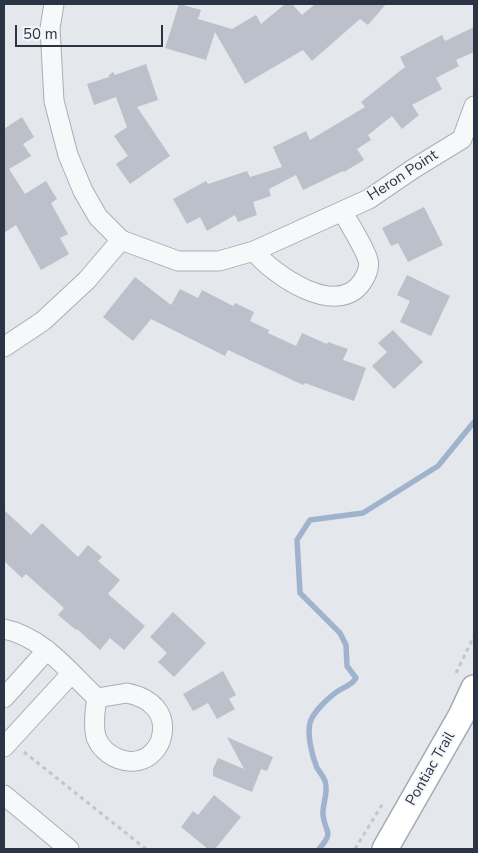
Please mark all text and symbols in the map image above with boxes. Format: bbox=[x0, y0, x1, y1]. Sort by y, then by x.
scale bar bbox=[18, 15, 165, 47]
text: 50 m bbox=[23, 24, 58, 44]
street label: Heron Point bbox=[364, 147, 442, 205]
street label: Pontiac Trail bbox=[403, 729, 459, 809]

